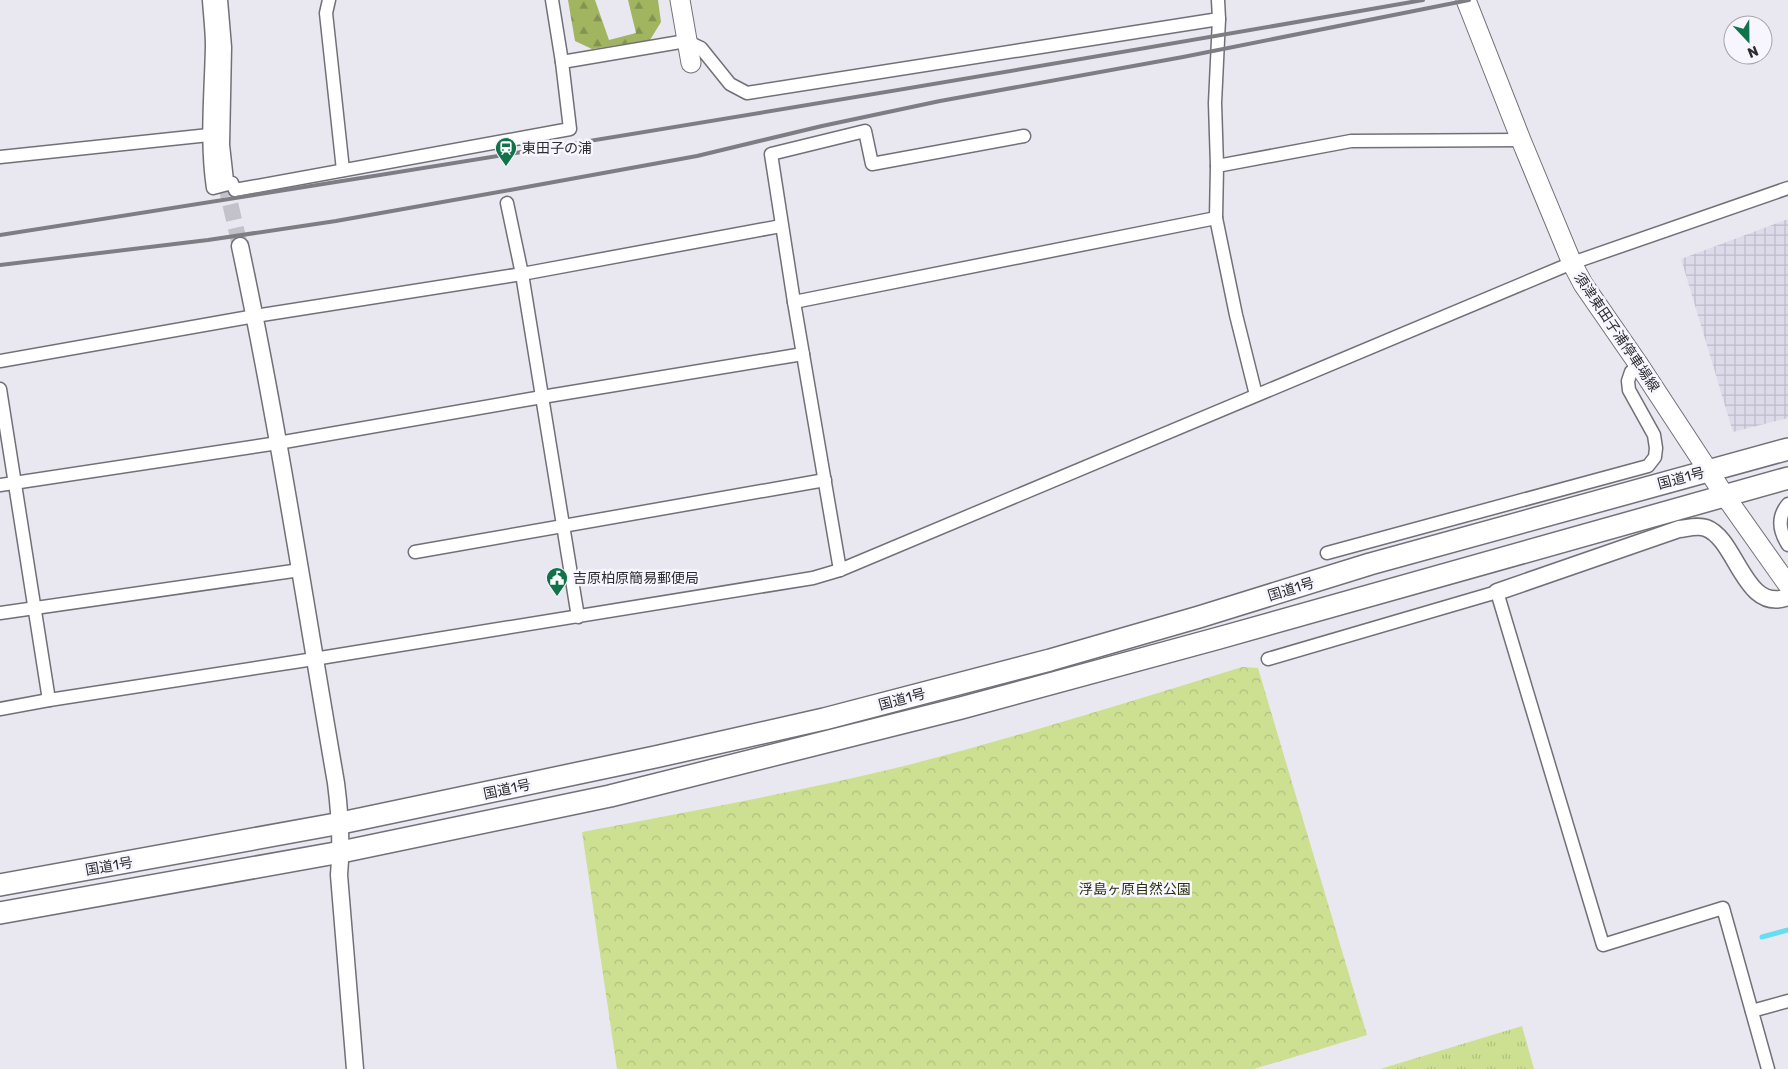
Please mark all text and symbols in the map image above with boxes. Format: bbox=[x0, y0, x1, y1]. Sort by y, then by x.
north arrow bbox=[1723, 15, 1773, 65]
text: N bbox=[1745, 42, 1761, 61]
station icon: 東田子の浦 bbox=[494, 136, 518, 167]
place label: 東田子の浦 bbox=[522, 140, 592, 157]
street label: 須津東田子浦停車場線 bbox=[1570, 269, 1663, 395]
street label: 国道1号 bbox=[1656, 464, 1707, 493]
public building icon: 吉原柏原簡易郵便局 bbox=[545, 566, 569, 597]
place label: 吉原柏原簡易郵便局 bbox=[573, 570, 699, 587]
street label: 国道1号 bbox=[1266, 574, 1317, 605]
street label: 国道1号 bbox=[877, 685, 928, 714]
street label: 国道1号 bbox=[482, 776, 532, 803]
street label: 国道1号 bbox=[84, 854, 134, 879]
park label: 浮島ヶ原自然公園 bbox=[1079, 881, 1191, 898]

